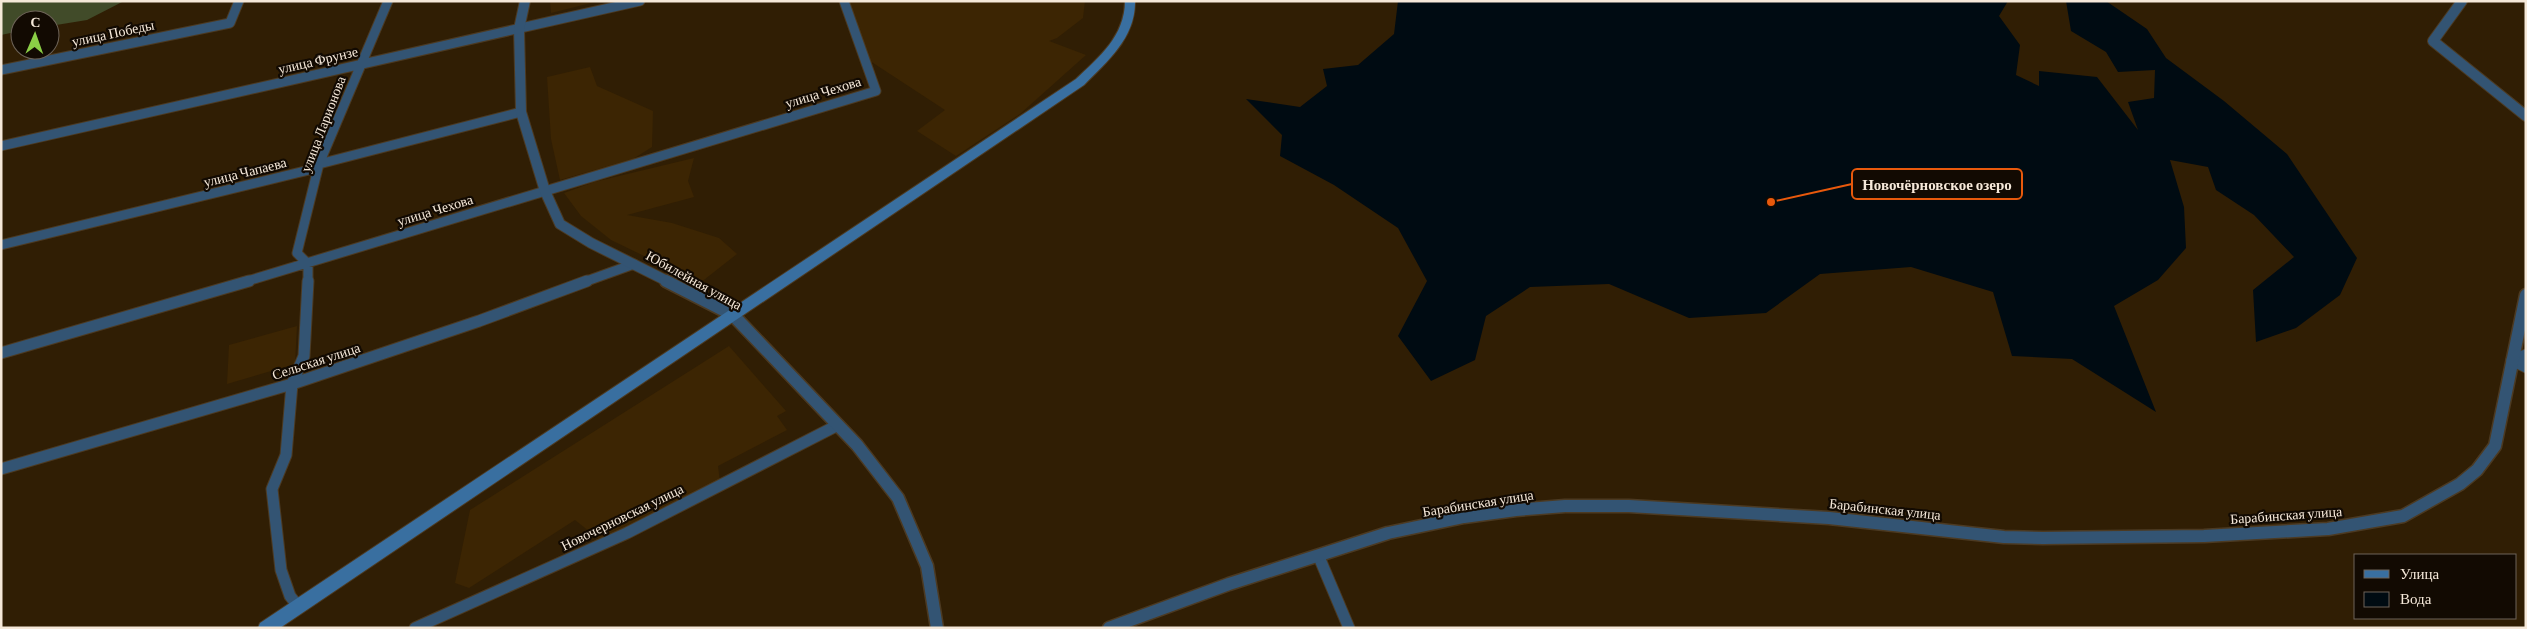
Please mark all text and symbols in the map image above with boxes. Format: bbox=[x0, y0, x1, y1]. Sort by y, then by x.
north arrow bbox=[10, 10, 60, 60]
text: С bbox=[30, 14, 41, 30]
street label: улица Победы bbox=[70, 16, 156, 50]
street label: улица Фрунзе bbox=[277, 43, 359, 77]
street label: улица Ларионова bbox=[297, 73, 349, 174]
street label: улица Чехова bbox=[783, 73, 864, 111]
street label: улица Чапаева bbox=[202, 154, 289, 190]
callout: Новочёрновское озеро bbox=[1852, 169, 2022, 199]
text: Новочёрновское озеро bbox=[1862, 177, 2012, 193]
street label: улица Чехова bbox=[395, 191, 476, 229]
street label: Юбилейная улица bbox=[643, 247, 745, 313]
street label: Сельская улица bbox=[270, 339, 363, 383]
street label: Новочерновская улица bbox=[558, 480, 687, 554]
street label: Барабинская улица bbox=[1421, 486, 1535, 520]
street label: Барабинская улица bbox=[1828, 495, 1942, 523]
street label: Барабинская улица bbox=[2229, 503, 2343, 527]
legend bbox=[2354, 554, 2517, 619]
text: Улица bbox=[2400, 566, 2439, 582]
text: Вода bbox=[2400, 591, 2432, 607]

